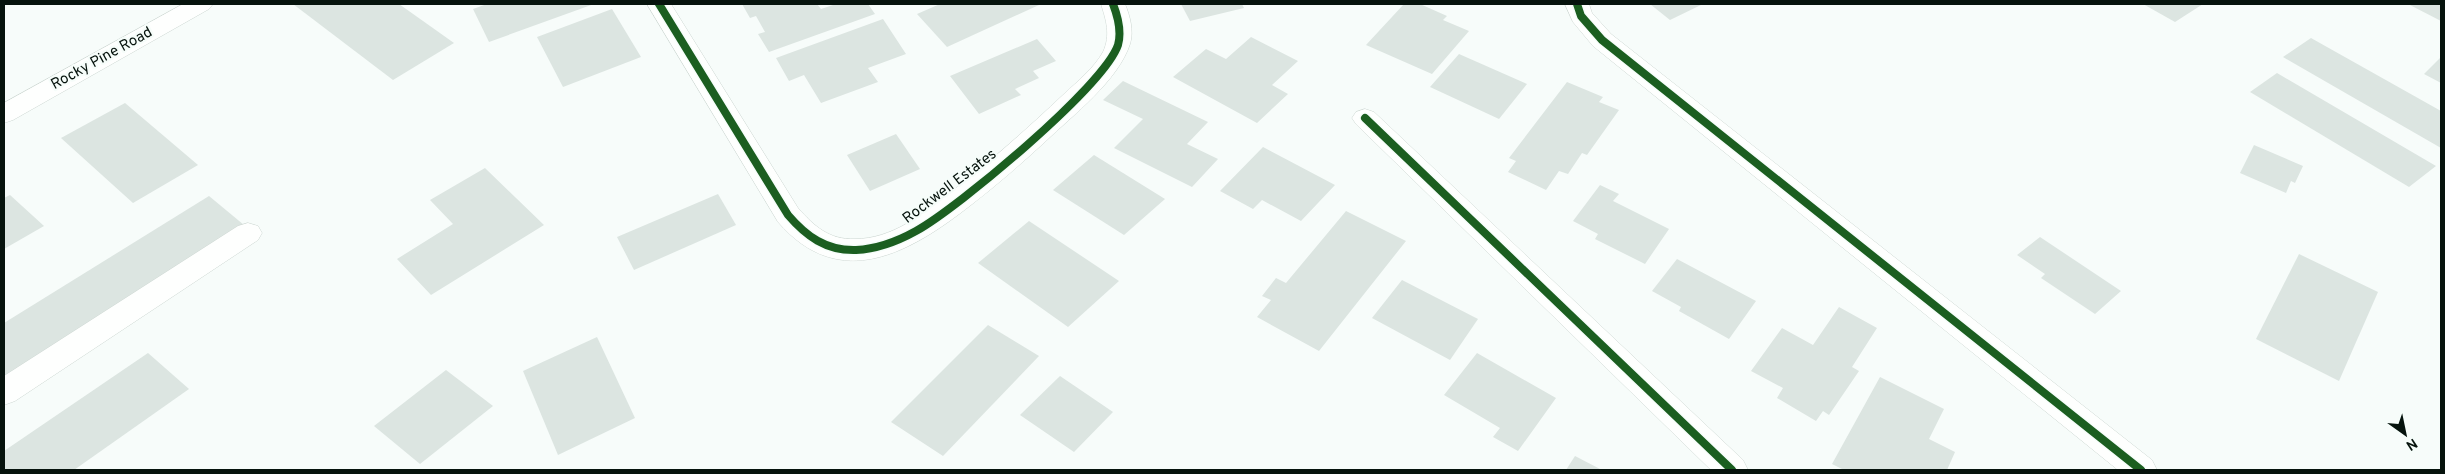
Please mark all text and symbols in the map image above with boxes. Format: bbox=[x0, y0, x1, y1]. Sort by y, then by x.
street label: Rocky Pine Road bbox=[48, 23, 156, 95]
street label: Rockwell Estates bbox=[899, 145, 1001, 229]
north arrow bbox=[2380, 409, 2430, 459]
text: N bbox=[2402, 434, 2420, 454]

